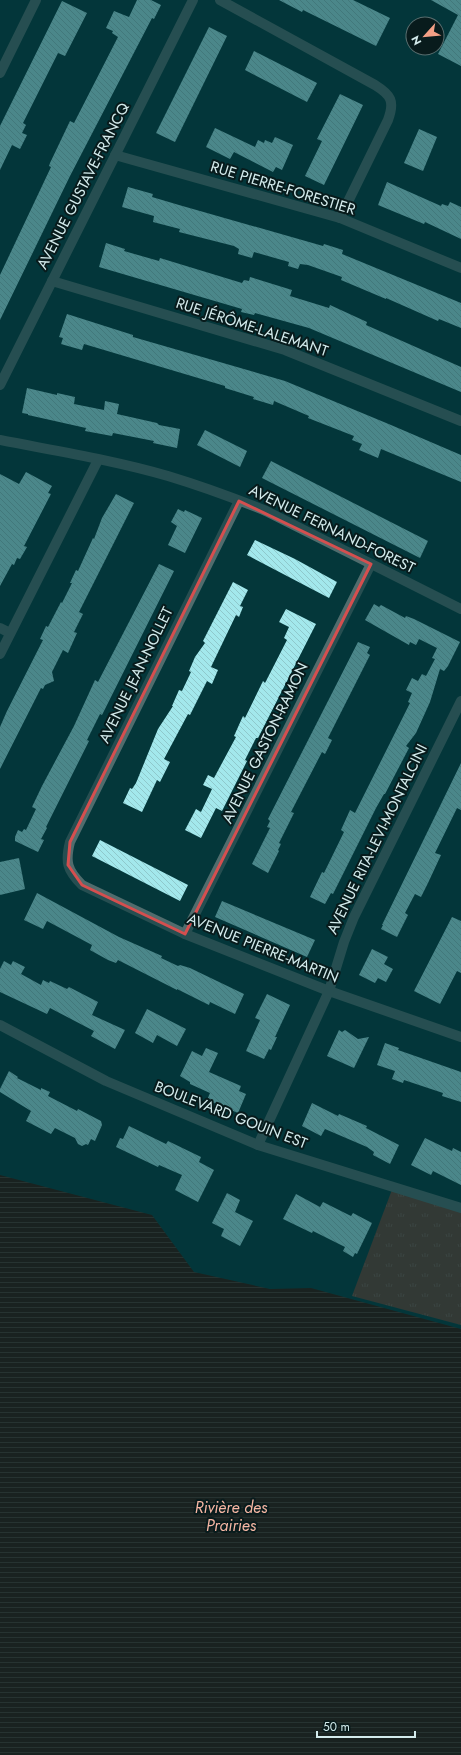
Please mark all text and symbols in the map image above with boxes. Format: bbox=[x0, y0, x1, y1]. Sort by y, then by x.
north arrow bbox=[405, 16, 445, 56]
text: N bbox=[407, 33, 425, 48]
street label: AVENUE GUSTAVE-FRANCQ bbox=[31, 99, 135, 273]
street label: RUE PIERRE-FORESTIER bbox=[208, 155, 359, 221]
street label: RUE JÉRÔME-LALEMANT bbox=[173, 292, 331, 362]
street label: AVENUE FERNAND-FOREST bbox=[245, 479, 419, 579]
street label: AVENUE JEAN-NOLLET bbox=[93, 603, 179, 747]
street label: AVENUE GASTON-RAMON bbox=[216, 659, 314, 827]
street label: AVENUE RITA-LEVI-MONTALCINI bbox=[321, 740, 433, 938]
street label: AVENUE PIERRE-MARTIN bbox=[184, 908, 342, 988]
street label: BOULEVARD GOUIN EST bbox=[151, 1076, 311, 1154]
water label: Rivière des Prairies bbox=[195, 1496, 268, 1537]
scale bar bbox=[317, 1713, 415, 1739]
text: 50 m bbox=[323, 1718, 350, 1736]

